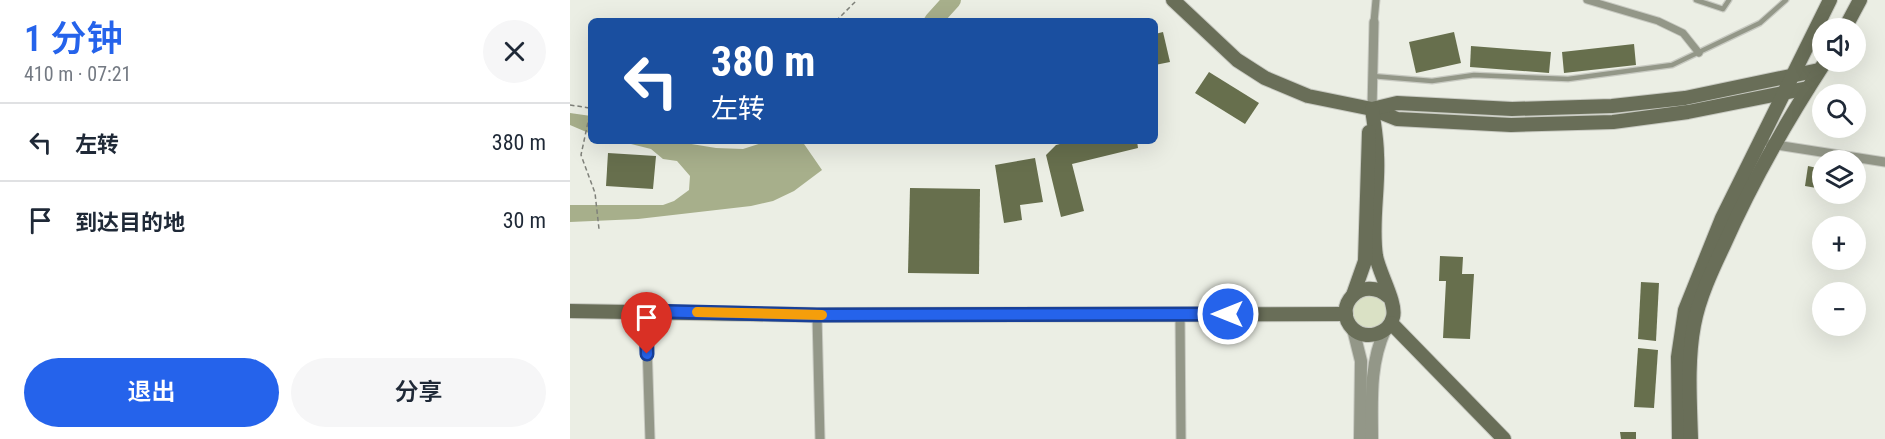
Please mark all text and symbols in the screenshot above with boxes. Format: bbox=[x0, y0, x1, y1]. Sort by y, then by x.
text: 1 分钟 bbox=[24, 18, 122, 60]
map controls bbox=[1812, 18, 1866, 336]
button: sound bbox=[1812, 18, 1866, 72]
button: close bbox=[483, 20, 546, 83]
text: 380 m bbox=[711, 37, 816, 86]
icon: left bbox=[612, 42, 690, 120]
text: 410 m · 07:21 bbox=[24, 62, 131, 86]
button: search bbox=[1812, 84, 1866, 138]
text: 左转 bbox=[711, 93, 765, 125]
icon: left bbox=[24, 126, 57, 159]
text: 380 m bbox=[492, 130, 546, 155]
text: 左转 bbox=[75, 132, 119, 157]
button: layers bbox=[1812, 150, 1866, 204]
icon: arrive bbox=[24, 204, 57, 237]
text: 30 m bbox=[503, 208, 546, 233]
text: 到达目的地 bbox=[75, 210, 185, 235]
button: + bbox=[1812, 216, 1866, 270]
position arrow bbox=[1196, 282, 1260, 346]
button: − bbox=[1812, 282, 1866, 336]
pin bbox=[621, 292, 672, 354]
icon: arrive bbox=[630, 301, 663, 334]
button: 退出 bbox=[24, 358, 279, 427]
button: 分享 bbox=[291, 358, 546, 427]

